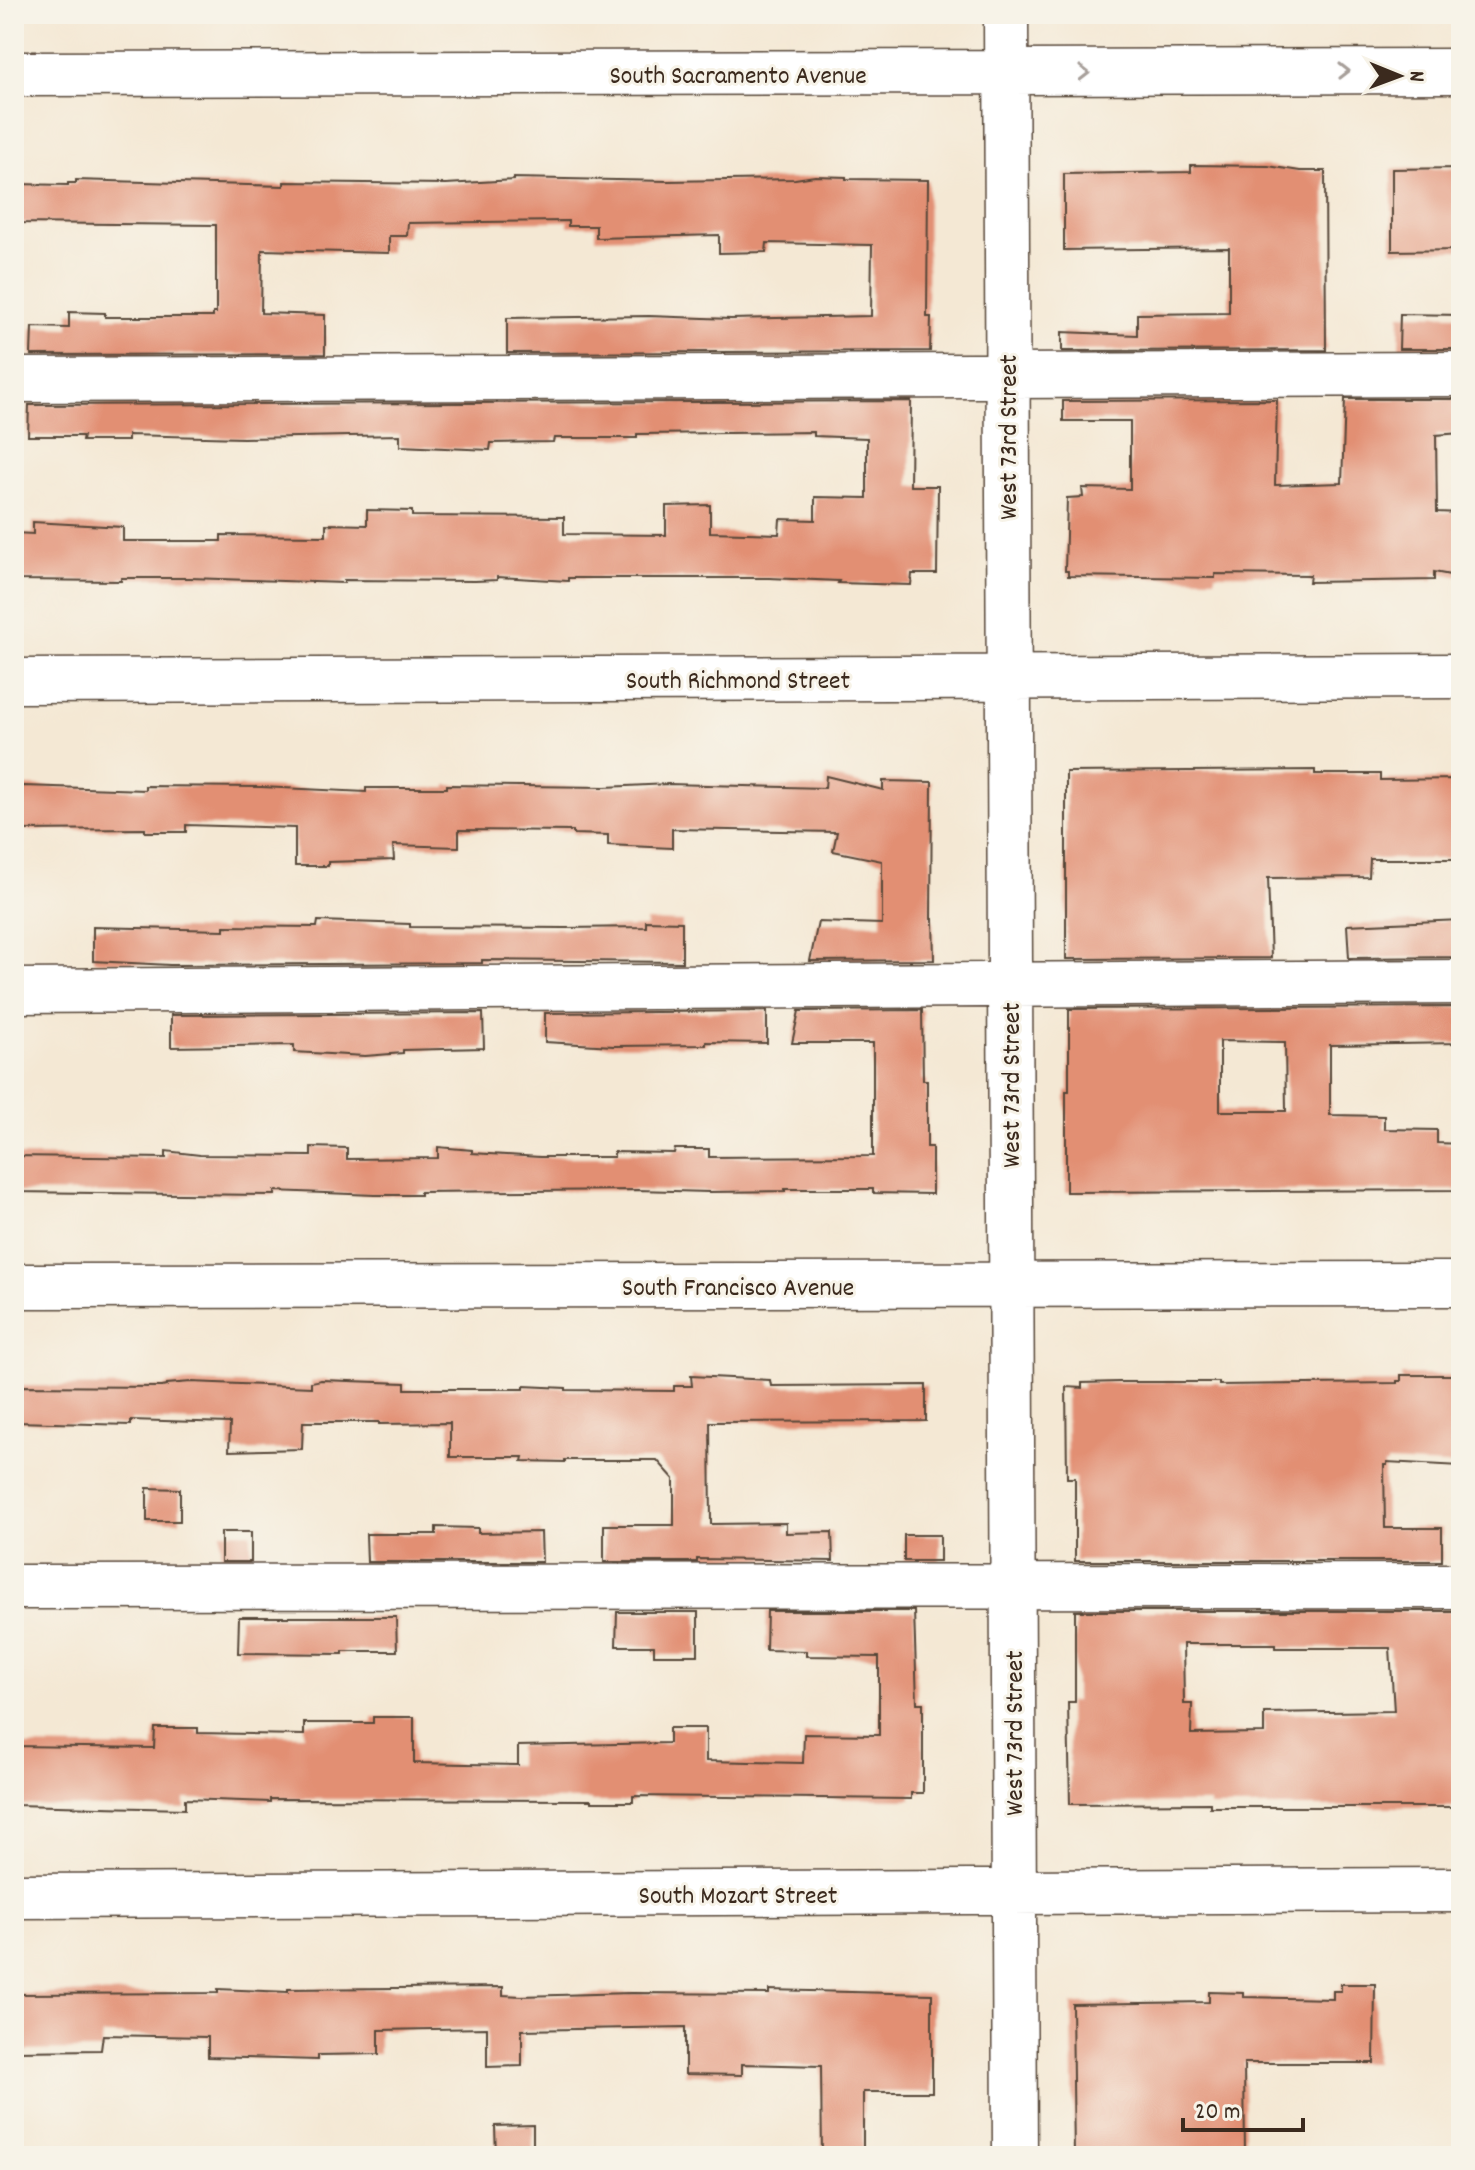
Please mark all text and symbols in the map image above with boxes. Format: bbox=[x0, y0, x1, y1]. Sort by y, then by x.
north arrow bbox=[1359, 36, 1439, 116]
street label: South Sacramento Avenue bbox=[609, 59, 867, 96]
one-way arrow bbox=[1338, 63, 1351, 80]
one-way arrow bbox=[1078, 64, 1091, 82]
text: N bbox=[1400, 71, 1431, 82]
street label: West 73rd Street bbox=[992, 354, 1029, 520]
street label: South Richmond Street bbox=[626, 664, 851, 701]
street label: West 73rd Street bbox=[995, 1002, 1032, 1168]
street label: South Francisco Avenue bbox=[622, 1271, 854, 1308]
street label: West 73rd Street bbox=[998, 1650, 1035, 1816]
street label: South Mozart Street bbox=[639, 1879, 838, 1916]
scale bar bbox=[1183, 2082, 1303, 2132]
text: 20 m bbox=[1195, 2096, 1241, 2130]

